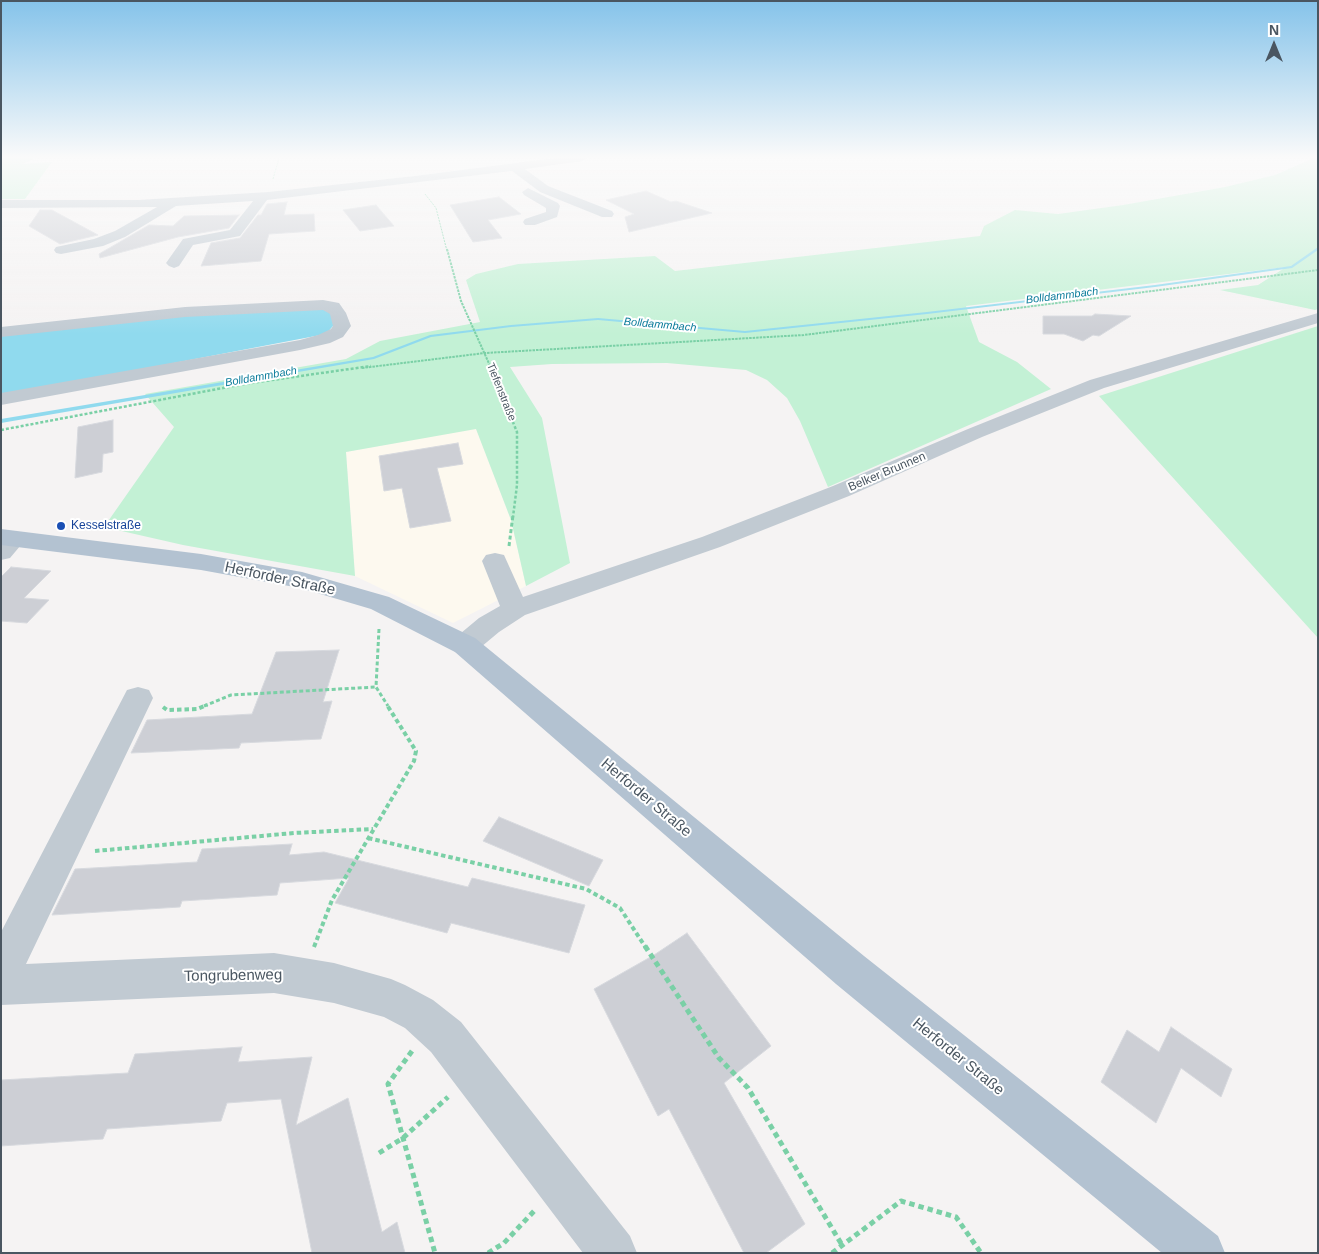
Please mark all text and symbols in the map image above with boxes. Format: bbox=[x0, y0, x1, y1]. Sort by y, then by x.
north arrow bbox=[1249, 20, 1299, 70]
text: N bbox=[1269, 22, 1279, 38]
water label: Bolldammbach bbox=[1025, 285, 1099, 307]
water label: Bolldammbach bbox=[623, 315, 697, 335]
street label: Tiefenstraße bbox=[483, 361, 519, 423]
water label: Bolldammbach bbox=[224, 364, 298, 390]
street label: Belker Brunnen bbox=[846, 449, 928, 495]
place label: Kesselstraße bbox=[71, 519, 141, 533]
marker: Kesselstraße bbox=[55, 520, 67, 532]
street label: Herforder Straße bbox=[223, 558, 337, 600]
street label: Herforder Straße bbox=[597, 755, 695, 841]
street label: Tongrubenweg bbox=[184, 966, 282, 986]
street label: Herforder Straße bbox=[909, 1015, 1007, 1099]

